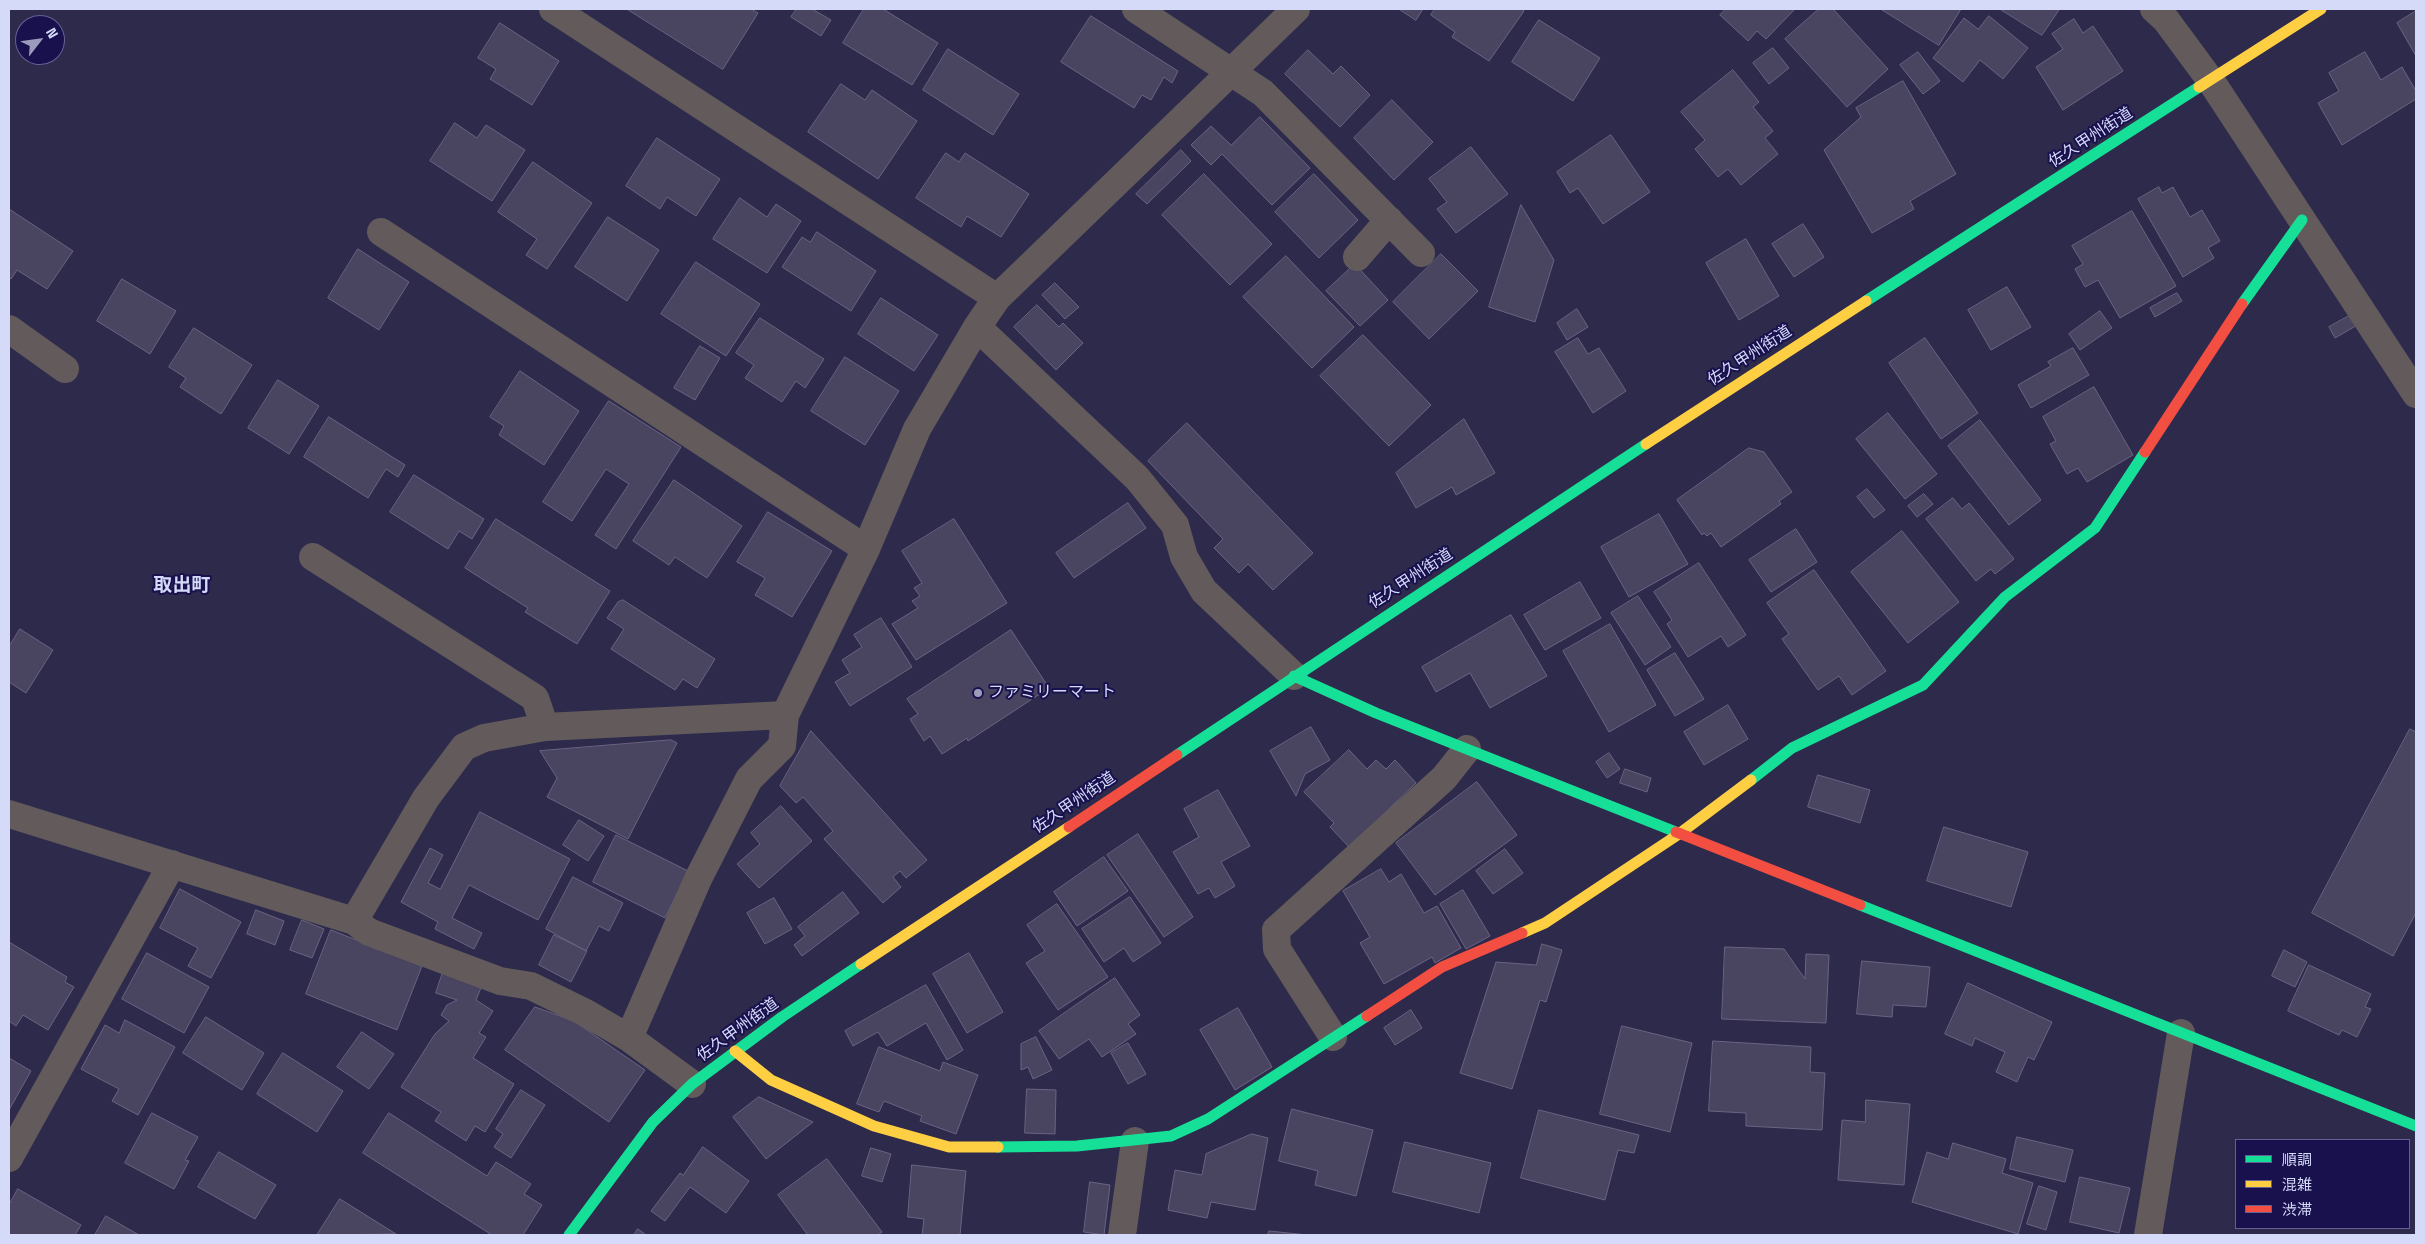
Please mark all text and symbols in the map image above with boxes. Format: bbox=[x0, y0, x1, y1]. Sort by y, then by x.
north arrow bbox=[15, 15, 65, 65]
text: N bbox=[42, 24, 62, 42]
street label: 佐久甲州街道 bbox=[2046, 104, 2136, 172]
street label: 佐久甲州街道 bbox=[1705, 322, 1795, 390]
street label: 佐久甲州街道 bbox=[1366, 545, 1456, 613]
district label: 取出町 bbox=[154, 575, 210, 597]
place label: ファミリーマート bbox=[988, 683, 1116, 703]
marker: ファミリーマート bbox=[972, 687, 984, 699]
street label: 佐久甲州街道 bbox=[1029, 768, 1119, 838]
street label: 佐久甲州街道 bbox=[694, 994, 782, 1066]
legend bbox=[2235, 1139, 2410, 1229]
text: 順調 bbox=[2282, 1150, 2312, 1169]
text: 混雑 bbox=[2282, 1175, 2312, 1194]
text: 渋滞 bbox=[2282, 1200, 2312, 1219]

